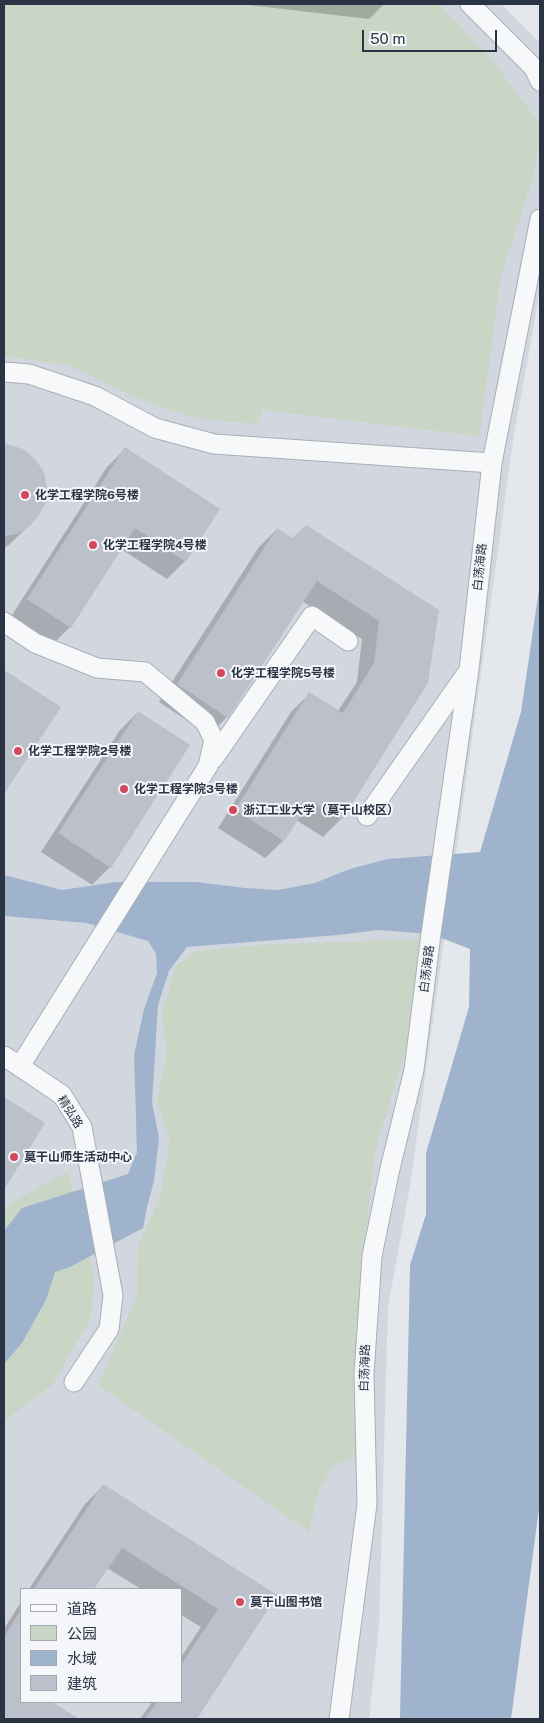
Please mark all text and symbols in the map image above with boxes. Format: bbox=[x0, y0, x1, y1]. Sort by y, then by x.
scale bar bbox=[364, 20, 499, 52]
text: 50 m bbox=[370, 30, 405, 47]
place label: 化学工程学院6号楼 bbox=[35, 488, 139, 502]
marker: 化学工程学院6号楼 bbox=[19, 489, 31, 501]
place label: 化学工程学院4号楼 bbox=[103, 538, 207, 552]
marker: 化学工程学院4号楼 bbox=[87, 539, 99, 551]
street label: 白荡海路 bbox=[470, 542, 490, 592]
place label: 化学工程学院5号楼 bbox=[231, 666, 335, 680]
marker: 化学工程学院5号楼 bbox=[215, 667, 227, 679]
place label: 化学工程学院2号楼 bbox=[28, 744, 132, 758]
marker: 化学工程学院2号楼 bbox=[12, 745, 24, 757]
place label: 化学工程学院3号楼 bbox=[134, 782, 238, 796]
marker: 化学工程学院3号楼 bbox=[118, 783, 130, 795]
place label: 浙江工业大学（莫干山校区） bbox=[243, 803, 399, 817]
marker: 浙江工业大学（莫干山校区） bbox=[227, 804, 239, 816]
street label: 白荡海路 bbox=[417, 944, 437, 994]
street label: 精弘路 bbox=[54, 1093, 86, 1131]
place label: 莫干山师生活动中心 bbox=[24, 1150, 132, 1164]
marker: 莫干山师生活动中心 bbox=[8, 1151, 20, 1163]
street label: 白荡海路 bbox=[357, 1344, 373, 1392]
legend bbox=[20, 1588, 182, 1703]
place label: 莫干山图书馆 bbox=[250, 1595, 322, 1609]
marker: 莫干山图书馆 bbox=[234, 1596, 246, 1608]
text: 道路 bbox=[67, 1600, 97, 1617]
text: 公园 bbox=[67, 1625, 97, 1642]
text: 水域 bbox=[67, 1650, 97, 1667]
text: 建筑 bbox=[67, 1675, 97, 1692]

